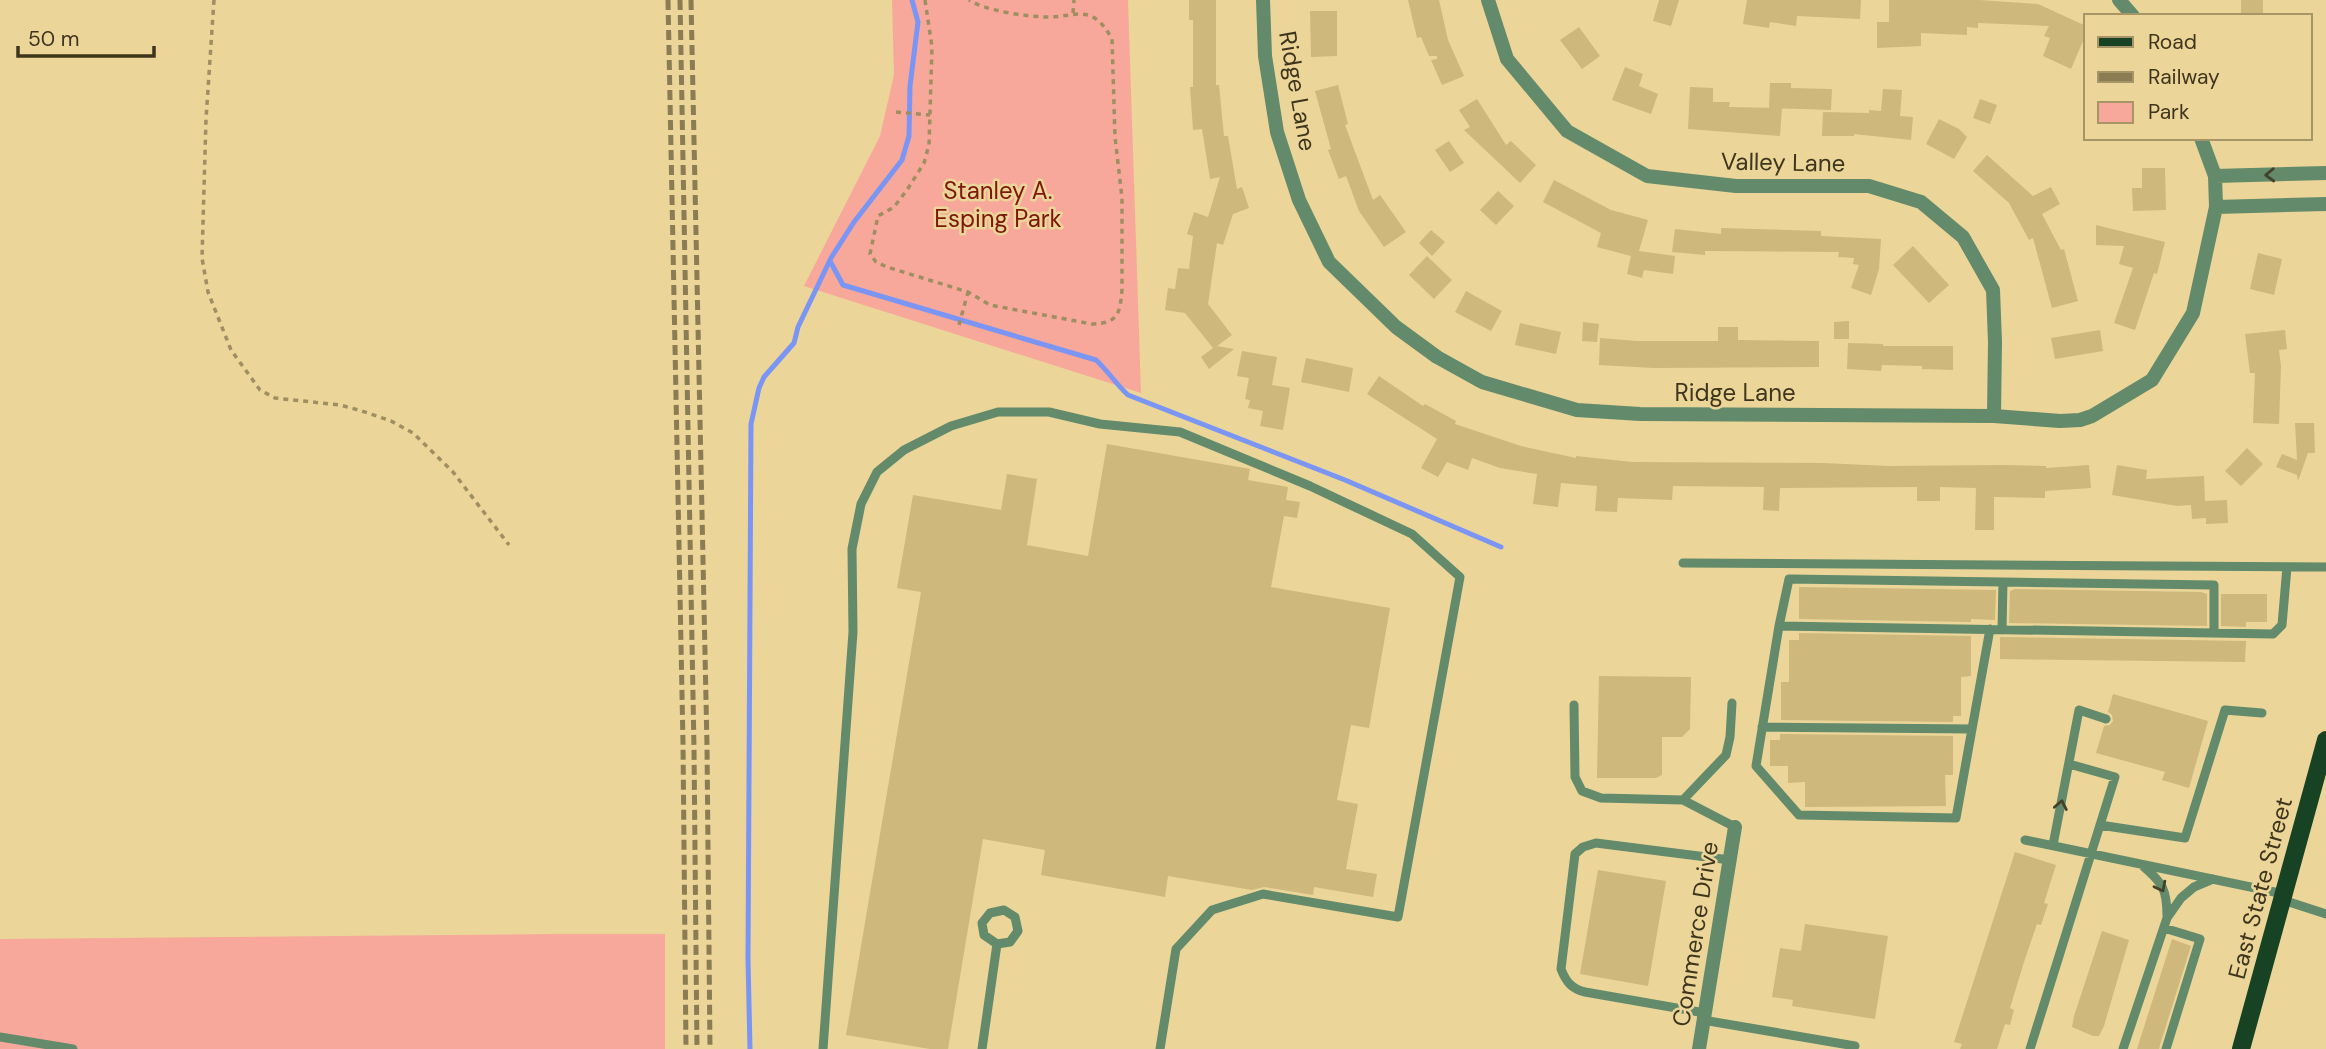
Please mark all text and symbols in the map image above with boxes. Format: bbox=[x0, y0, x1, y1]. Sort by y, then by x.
scale bar bbox=[18, 14, 154, 58]
legend bbox=[2084, 14, 2312, 140]
text: 50 m bbox=[28, 25, 79, 53]
text: Road bbox=[2148, 28, 2197, 56]
street label: Ridge Lane bbox=[1272, 29, 1324, 153]
text: Railway bbox=[2148, 63, 2220, 91]
text: Park bbox=[2148, 98, 2190, 126]
street label: Valley Lane bbox=[1721, 145, 1845, 179]
one-way arrow bbox=[2265, 167, 2276, 182]
park label: Stanley A. Esping Park bbox=[934, 175, 1062, 234]
street label: Ridge Lane bbox=[1674, 377, 1796, 408]
street label: East State Street bbox=[2221, 794, 2299, 982]
one-way arrow bbox=[2053, 799, 2068, 810]
street label: Commerce Drive bbox=[1665, 839, 1725, 1029]
one-way arrow bbox=[2153, 880, 2167, 893]

